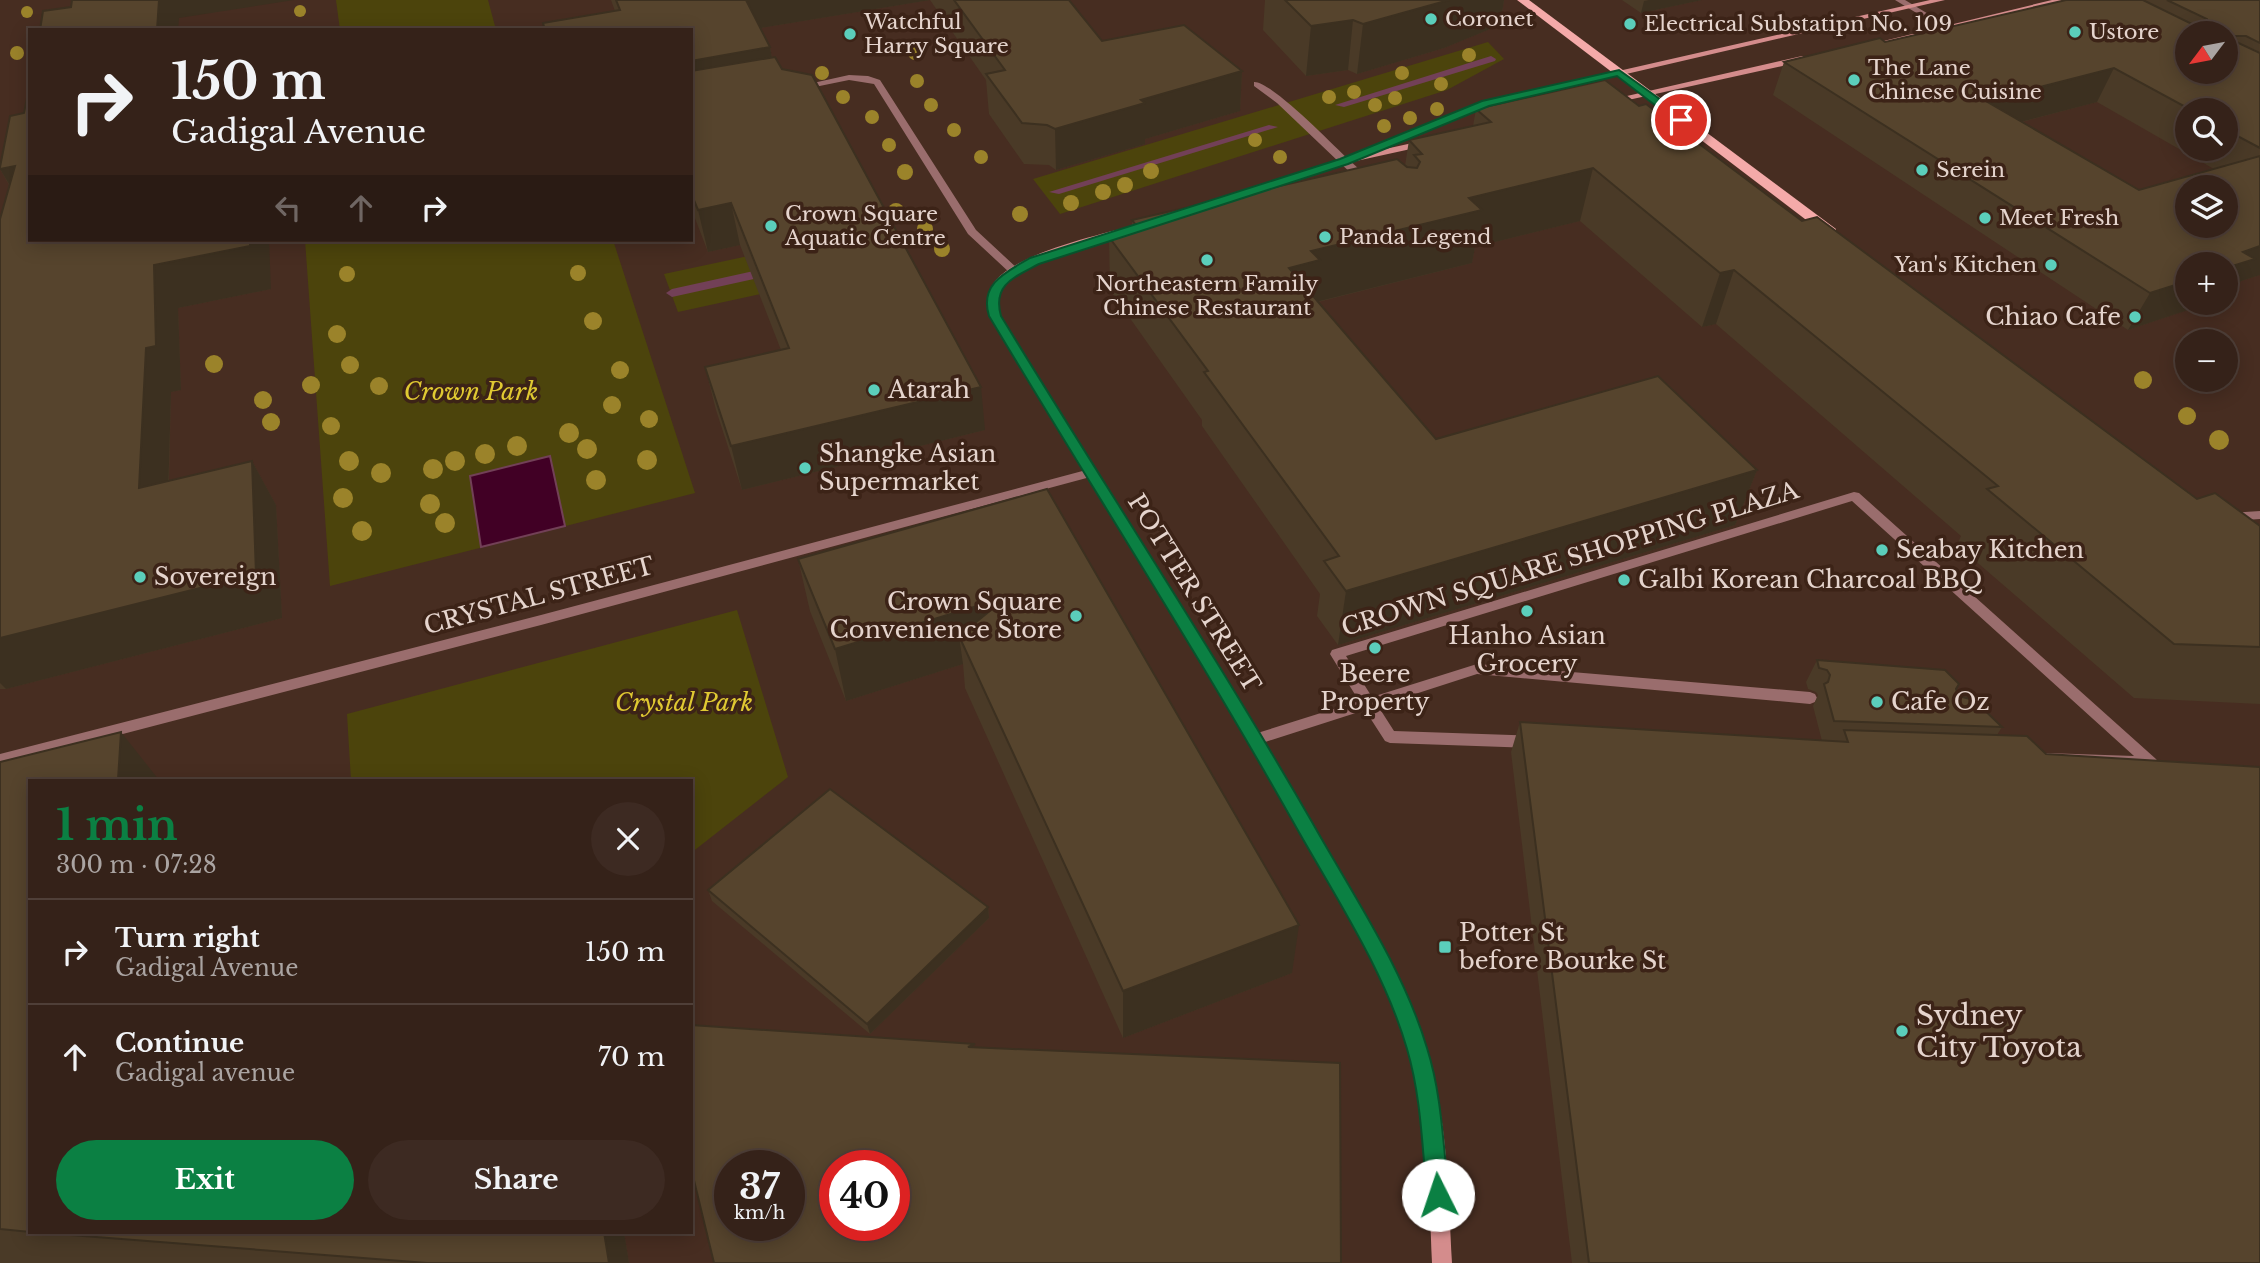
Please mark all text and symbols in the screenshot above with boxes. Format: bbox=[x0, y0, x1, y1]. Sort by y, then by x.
place label: Coronet bbox=[1445, 6, 1534, 32]
place label: Watchful Harry Square bbox=[863, 9, 1009, 59]
marker: Coronet bbox=[1423, 11, 1439, 27]
place label: Electrical Substatipn No. 109 bbox=[1644, 11, 1952, 37]
marker: Electrical Substatipn No. 109 bbox=[1622, 16, 1638, 32]
place label: Ustore bbox=[2089, 19, 2159, 45]
north arrow bbox=[2175, 21, 2238, 84]
map controls bbox=[2175, 21, 2238, 392]
marker: Ustore bbox=[2067, 24, 2083, 40]
marker: Watchful Harry Square bbox=[842, 26, 858, 42]
text: 150 m bbox=[171, 51, 326, 112]
place label: The Lane Chinese Cuisine bbox=[1868, 55, 2042, 105]
icon: right bbox=[56, 56, 147, 147]
marker: The Lane Chinese Cuisine bbox=[1846, 72, 1862, 88]
pin bbox=[1651, 90, 1711, 150]
button: search bbox=[2175, 98, 2238, 161]
icon: arrive bbox=[1662, 101, 1700, 139]
text: Gadigal Avenue bbox=[171, 112, 426, 152]
place label: Serein bbox=[1936, 157, 2005, 183]
marker: Serein bbox=[1914, 162, 1930, 178]
button: layers bbox=[2175, 175, 2238, 238]
icon: left bbox=[269, 189, 307, 227]
icon: ahead bbox=[342, 189, 380, 227]
icon: right bbox=[415, 189, 453, 227]
place label: Crown Square Aquatic Centre bbox=[784, 201, 946, 251]
place label: Meet Fresh bbox=[1999, 205, 2119, 231]
marker: Meet Fresh bbox=[1977, 210, 1993, 226]
marker: Crown Square Aquatic Centre bbox=[763, 218, 779, 234]
place label: Panda Legend bbox=[1339, 224, 1491, 250]
marker: Panda Legend bbox=[1317, 229, 1333, 245]
marker: Northeastern Family Chinese Restaurant bbox=[1199, 252, 1215, 268]
place label: Yan's Kitchen bbox=[1894, 252, 2037, 278]
button: + bbox=[2175, 252, 2238, 315]
marker: Yan's Kitchen bbox=[2043, 257, 2059, 273]
place label: Northeastern Family Chinese Restaurant bbox=[1096, 271, 1319, 321]
place label: Chiao Cafe bbox=[1985, 302, 2121, 331]
marker: Chiao Cafe bbox=[2127, 309, 2143, 325]
button: − bbox=[2175, 329, 2238, 392]
place label: Atarah bbox=[887, 375, 970, 404]
park label: Crown Park bbox=[404, 377, 538, 406]
marker: Atarah bbox=[866, 382, 882, 398]
place label: Shangke Asian Supermarket bbox=[819, 439, 996, 496]
marker: Shangke Asian Supermarket bbox=[797, 460, 813, 476]
street label: CROWN SQUARE SHOPPING PLAZA bbox=[1338, 475, 1802, 642]
street label: POTTER STREET bbox=[1122, 489, 1267, 697]
place label: Seabay Kitchen bbox=[1896, 535, 2084, 564]
marker: Seabay Kitchen bbox=[1874, 542, 1890, 558]
street label: CRYSTAL STREET bbox=[421, 551, 657, 640]
place label: Sovereign bbox=[154, 562, 277, 591]
place label: Galbi Korean Charcoal BBQ bbox=[1638, 565, 1983, 594]
marker: Sovereign bbox=[132, 569, 148, 585]
marker: Galbi Korean Charcoal BBQ bbox=[1616, 572, 1632, 588]
place label: Crown Square Convenience Store bbox=[830, 587, 1062, 644]
marker: Hanho Asian Grocery bbox=[1519, 603, 1535, 619]
marker: Crown Square Convenience Store bbox=[1068, 608, 1084, 624]
place label: Hanho Asian Grocery bbox=[1448, 621, 1606, 678]
marker: Beere Property bbox=[1367, 640, 1383, 656]
place label: Beere Property bbox=[1320, 659, 1430, 716]
place label: Cafe Oz bbox=[1891, 687, 1990, 716]
park label: Crystal Park bbox=[615, 688, 753, 717]
marker: Cafe Oz bbox=[1869, 694, 1885, 710]
text: 1 min bbox=[56, 799, 178, 851]
button: close bbox=[591, 802, 665, 876]
text: 300 m · 07:28 bbox=[56, 851, 217, 879]
place label: Potter St before Bourke St bbox=[1458, 918, 1666, 975]
text: Turn right bbox=[115, 922, 260, 954]
icon: right bbox=[56, 933, 94, 971]
text: 150 m bbox=[585, 936, 665, 968]
marker: Potter St before Bourke St bbox=[1437, 939, 1453, 955]
text: Gadigal Avenue bbox=[115, 954, 298, 982]
place label: Sydney City Toyota bbox=[1916, 998, 2082, 1065]
marker: Sydney City Toyota bbox=[1894, 1023, 1910, 1039]
text: Continue bbox=[115, 1027, 244, 1059]
icon: ahead bbox=[56, 1038, 94, 1076]
text: 70 m bbox=[598, 1041, 665, 1073]
text: Gadigal avenue bbox=[115, 1059, 295, 1087]
button: Exit bbox=[56, 1140, 354, 1220]
button: Share bbox=[368, 1140, 665, 1220]
speed limit sign: 40 bbox=[819, 1150, 910, 1241]
position arrow bbox=[1401, 1158, 1475, 1232]
text: 37 bbox=[739, 1165, 780, 1208]
text: km/h bbox=[734, 1202, 785, 1224]

